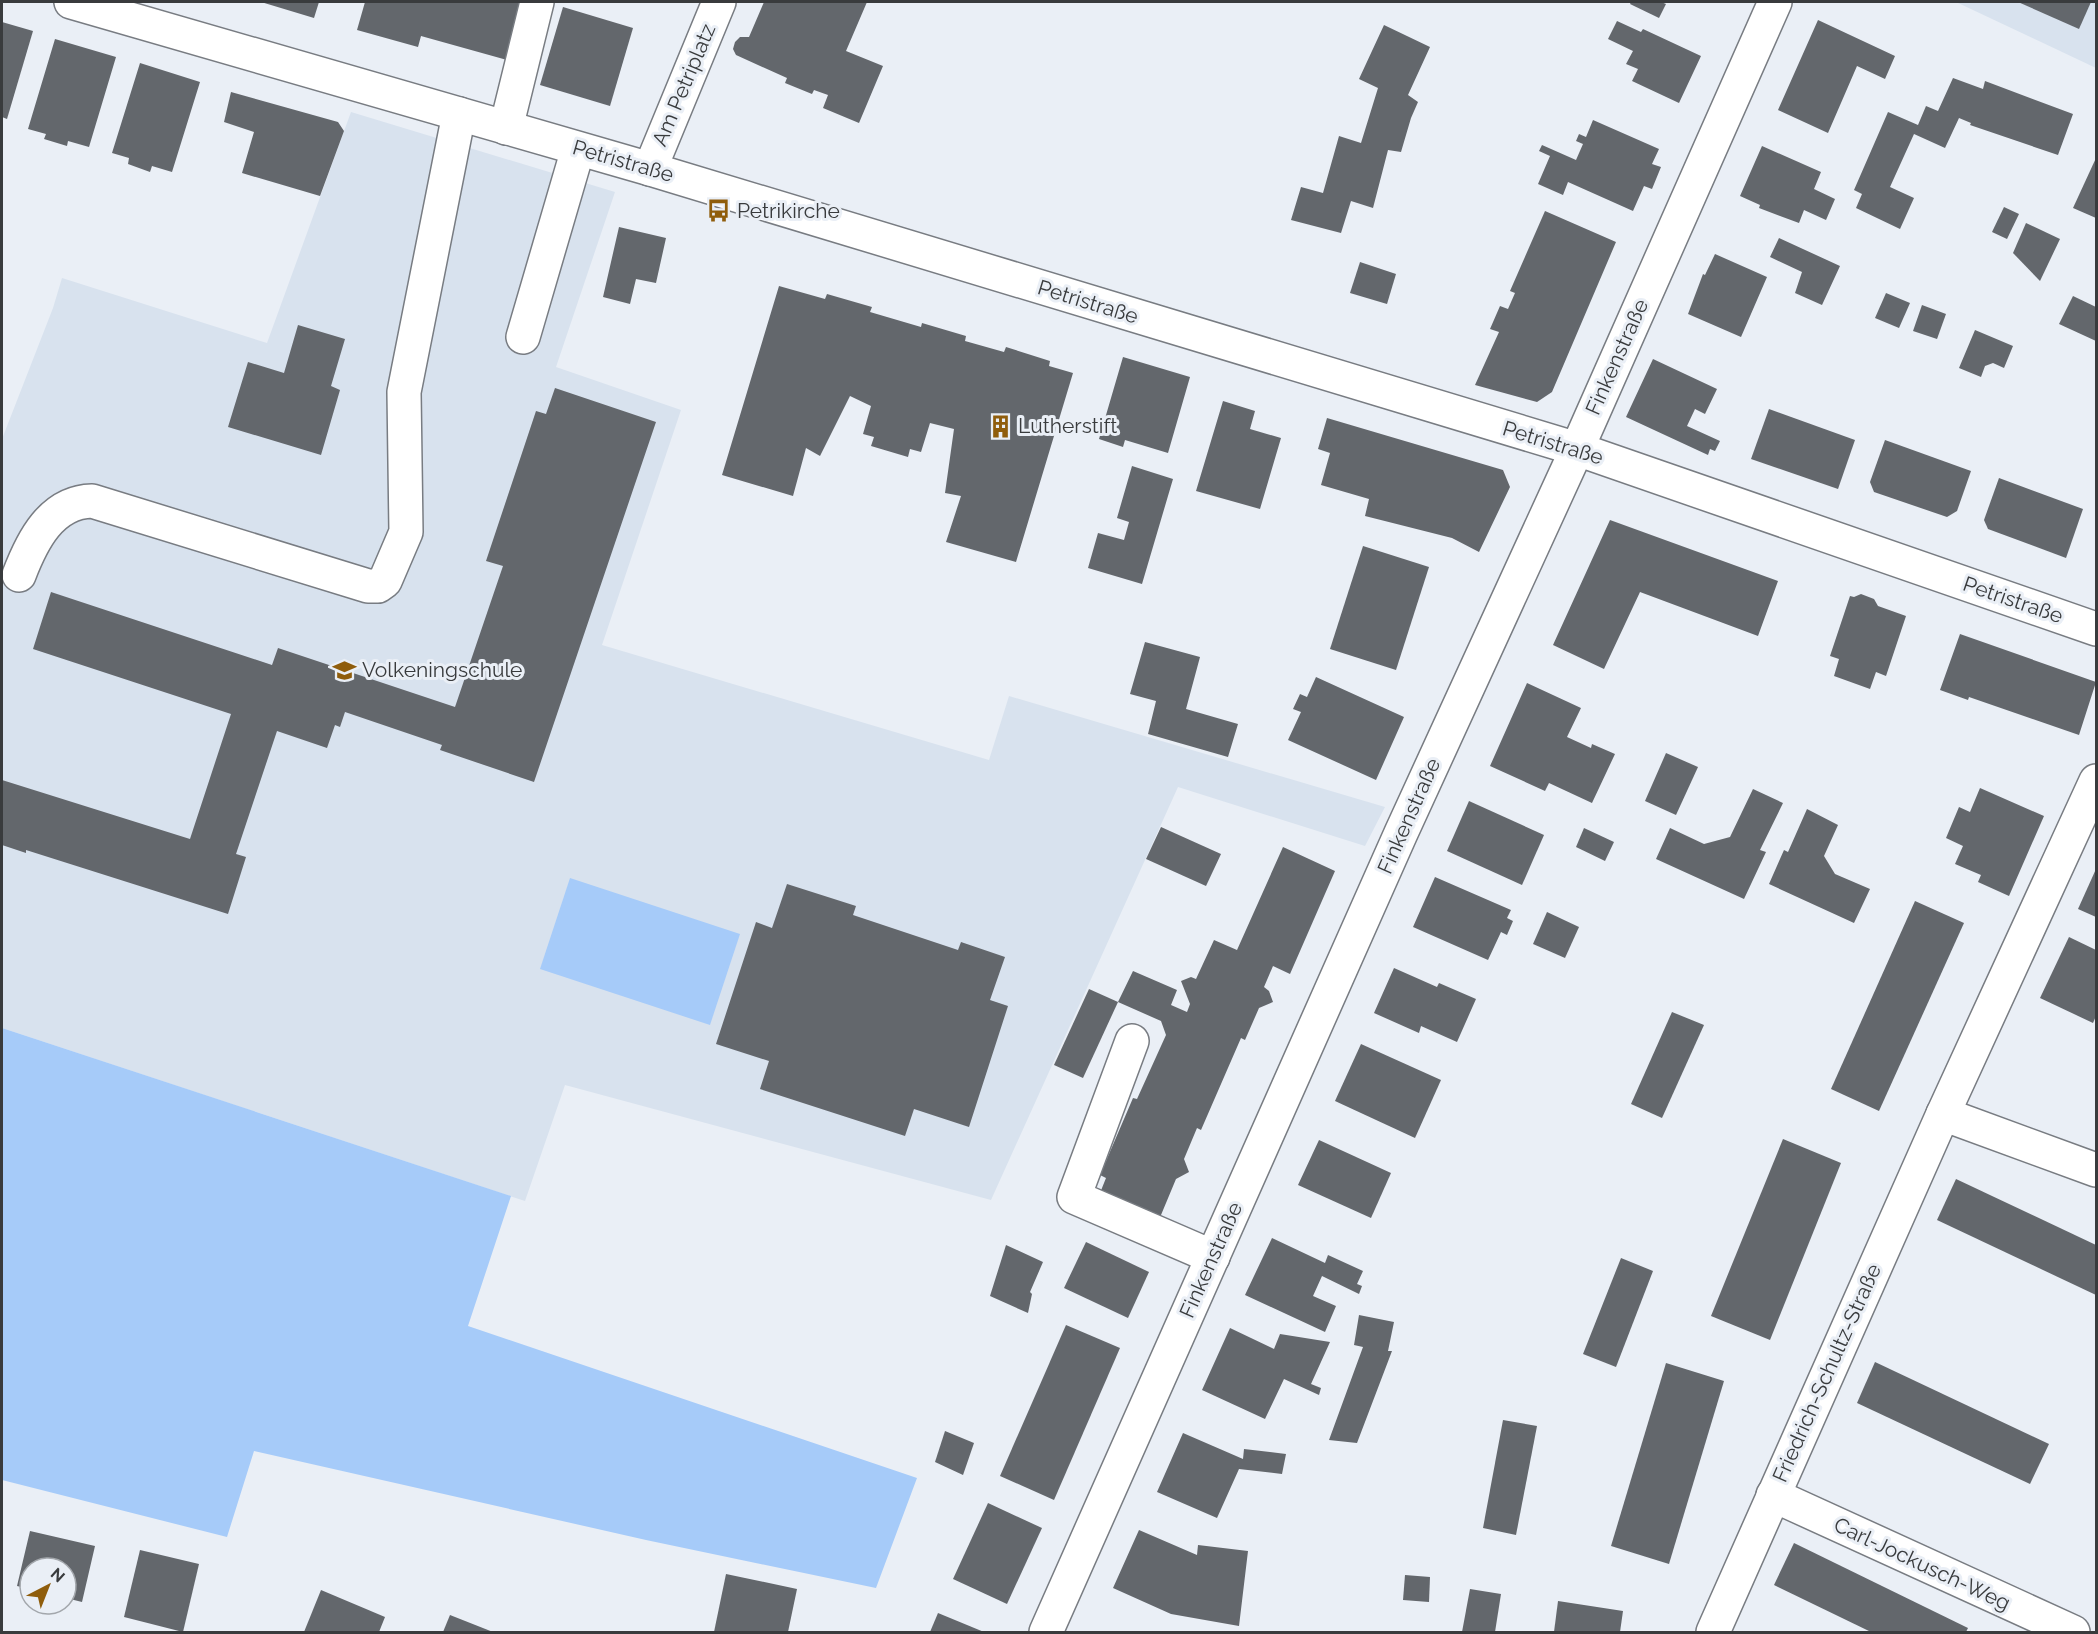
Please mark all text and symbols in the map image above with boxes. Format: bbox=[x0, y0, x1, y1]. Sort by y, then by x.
street label: Am Petriplatz bbox=[647, 20, 721, 150]
street label: Petristraße bbox=[570, 134, 677, 187]
bus stop icon: Petrikirche bbox=[706, 198, 732, 224]
place label: Petrikirche bbox=[737, 198, 840, 223]
street label: Petristraße bbox=[1035, 274, 1141, 329]
street label: Finkenstraße bbox=[1580, 295, 1653, 419]
building icon: Lutherstift bbox=[987, 413, 1013, 439]
place label: Lutherstift bbox=[1018, 413, 1117, 438]
street label: Petristraße bbox=[1500, 415, 1606, 470]
street label: Petristraße bbox=[1960, 571, 2066, 628]
school or university icon: Volkeningschule bbox=[331, 657, 357, 683]
place label: Volkeningschule bbox=[362, 657, 522, 682]
street label: Finkenstraße bbox=[1372, 754, 1445, 878]
street label: Finkenstraße bbox=[1174, 1198, 1247, 1322]
street label: Friedrich-Schultz-Straße bbox=[1767, 1260, 1886, 1486]
street label: Carl-Jockusch-Weg bbox=[1830, 1512, 2014, 1615]
north arrow bbox=[18, 1556, 78, 1616]
text: N bbox=[47, 1564, 69, 1586]

